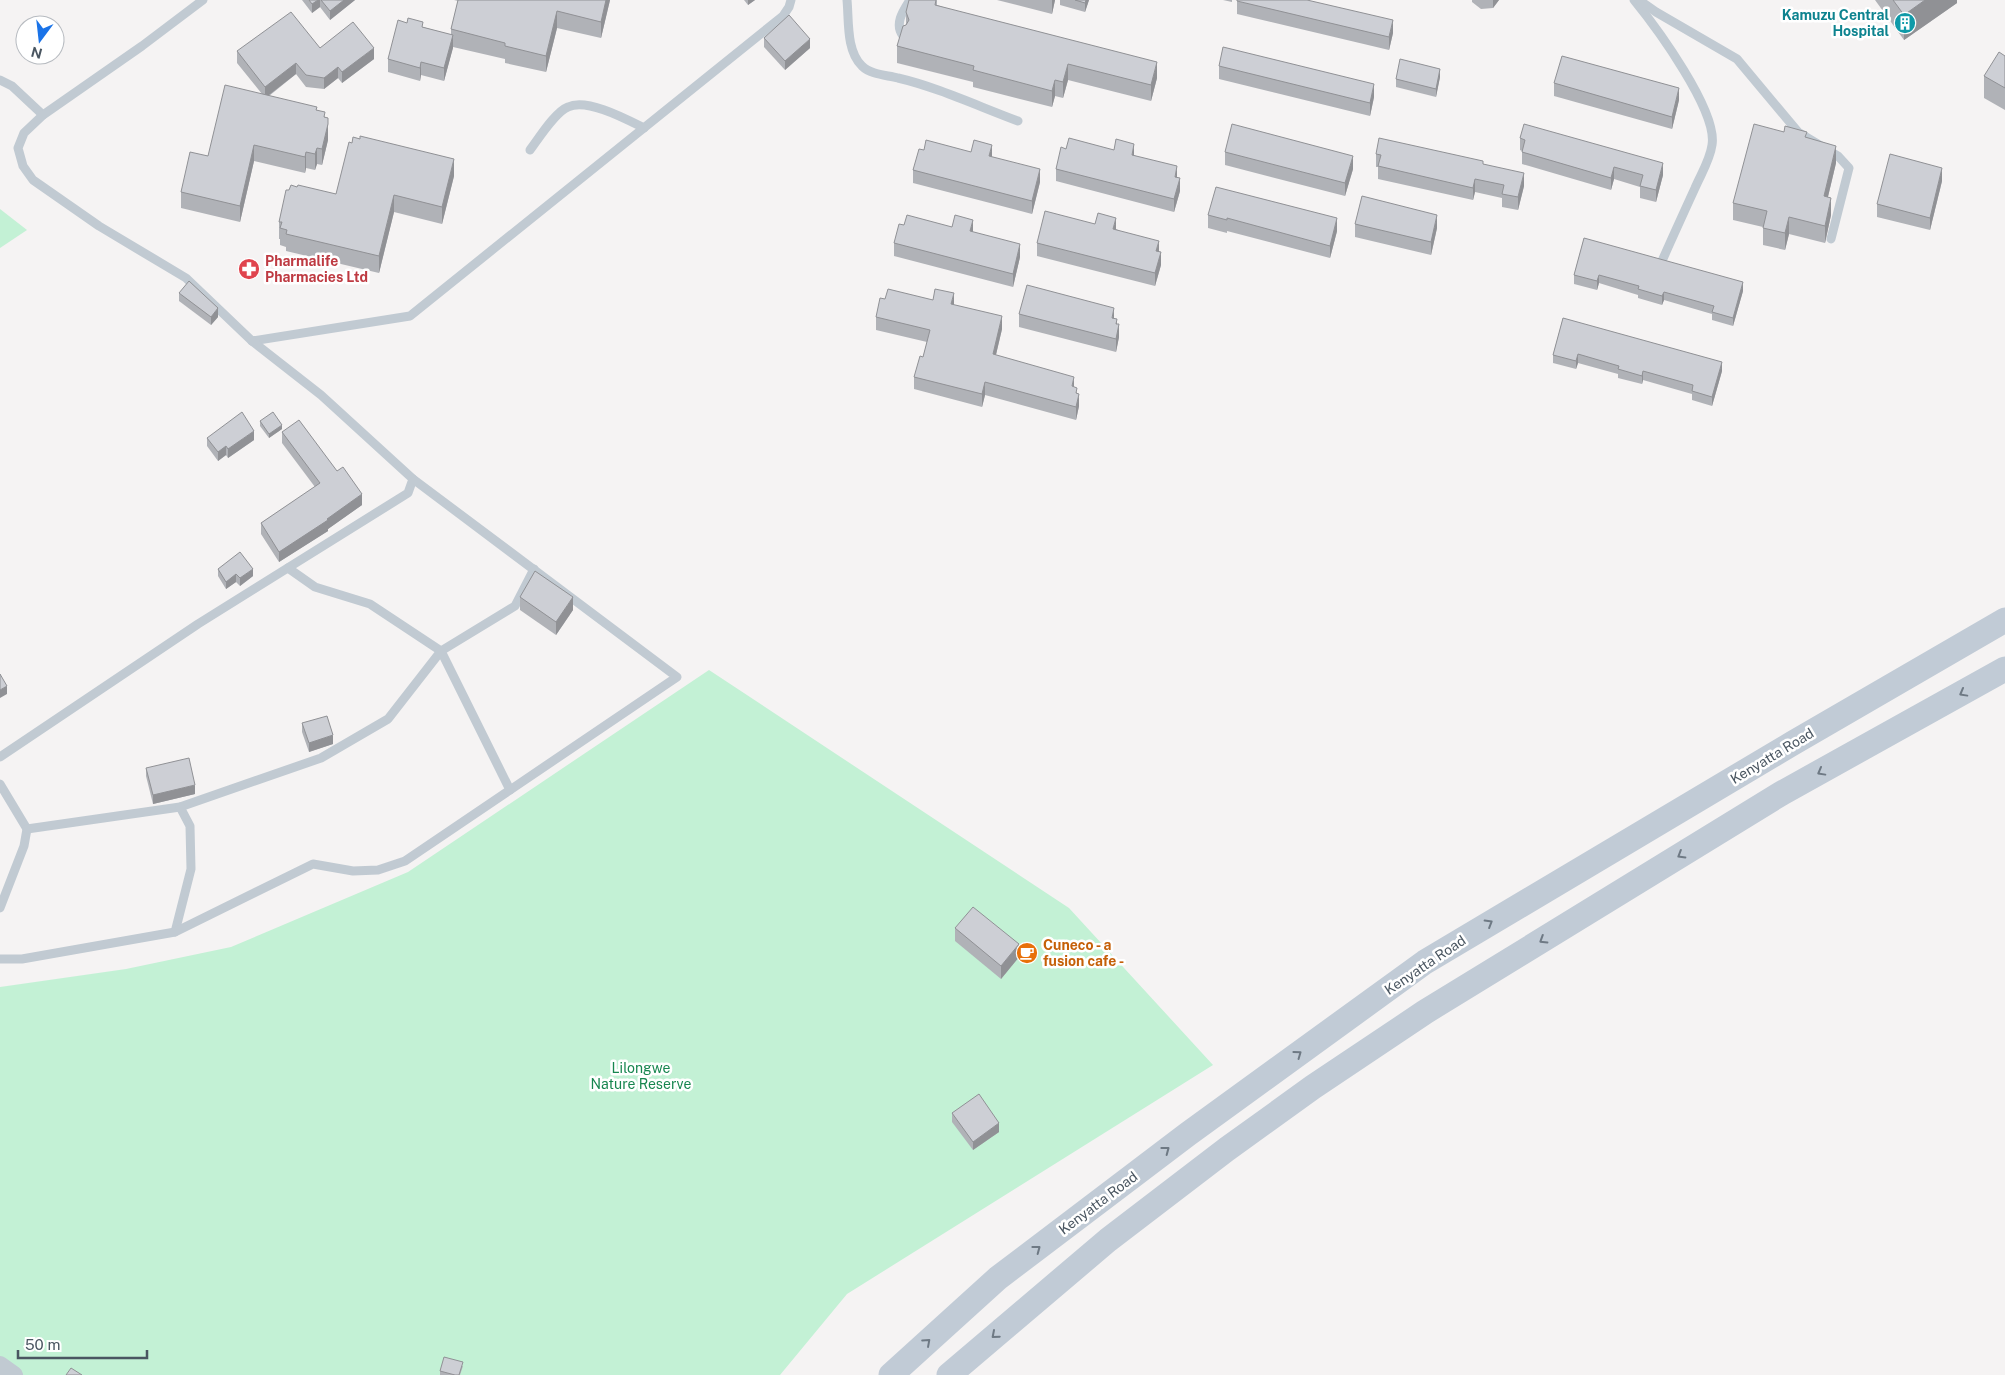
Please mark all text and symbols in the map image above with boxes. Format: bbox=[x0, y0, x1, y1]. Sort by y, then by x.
place label: Kamuzu Central Hospital bbox=[1782, 7, 1889, 39]
building icon: Kamuzu Central Hospital bbox=[1893, 11, 1917, 35]
north arrow bbox=[15, 15, 65, 65]
text: N bbox=[29, 43, 44, 62]
place label: Pharmalife Pharmacies Ltd bbox=[265, 253, 368, 285]
pharmacy icon: Pharmalife Pharmacies Ltd bbox=[237, 257, 261, 281]
one-way arrow bbox=[1959, 687, 1968, 697]
street label: Kenyatta Road bbox=[1728, 725, 1816, 787]
one-way arrow bbox=[1817, 766, 1826, 776]
one-way arrow bbox=[1678, 849, 1687, 859]
one-way arrow bbox=[1484, 920, 1493, 930]
street label: Kenyatta Road bbox=[1382, 932, 1468, 998]
one-way arrow bbox=[1539, 934, 1548, 944]
place label: Cuneco - a fusion cafe - bbox=[1043, 937, 1124, 969]
cafe icon: Cuneco - a fusion cafe - bbox=[1015, 941, 1039, 965]
one-way arrow bbox=[1292, 1051, 1301, 1061]
park label: Lilongwe Nature Reserve bbox=[591, 1060, 691, 1092]
one-way arrow bbox=[1160, 1148, 1169, 1156]
street label: Kenyatta Road bbox=[1056, 1168, 1140, 1238]
one-way arrow bbox=[1031, 1246, 1040, 1254]
scale bar bbox=[18, 1328, 146, 1360]
one-way arrow bbox=[992, 1329, 1001, 1338]
text: 50 m bbox=[25, 1336, 60, 1353]
one-way arrow bbox=[922, 1339, 931, 1348]

